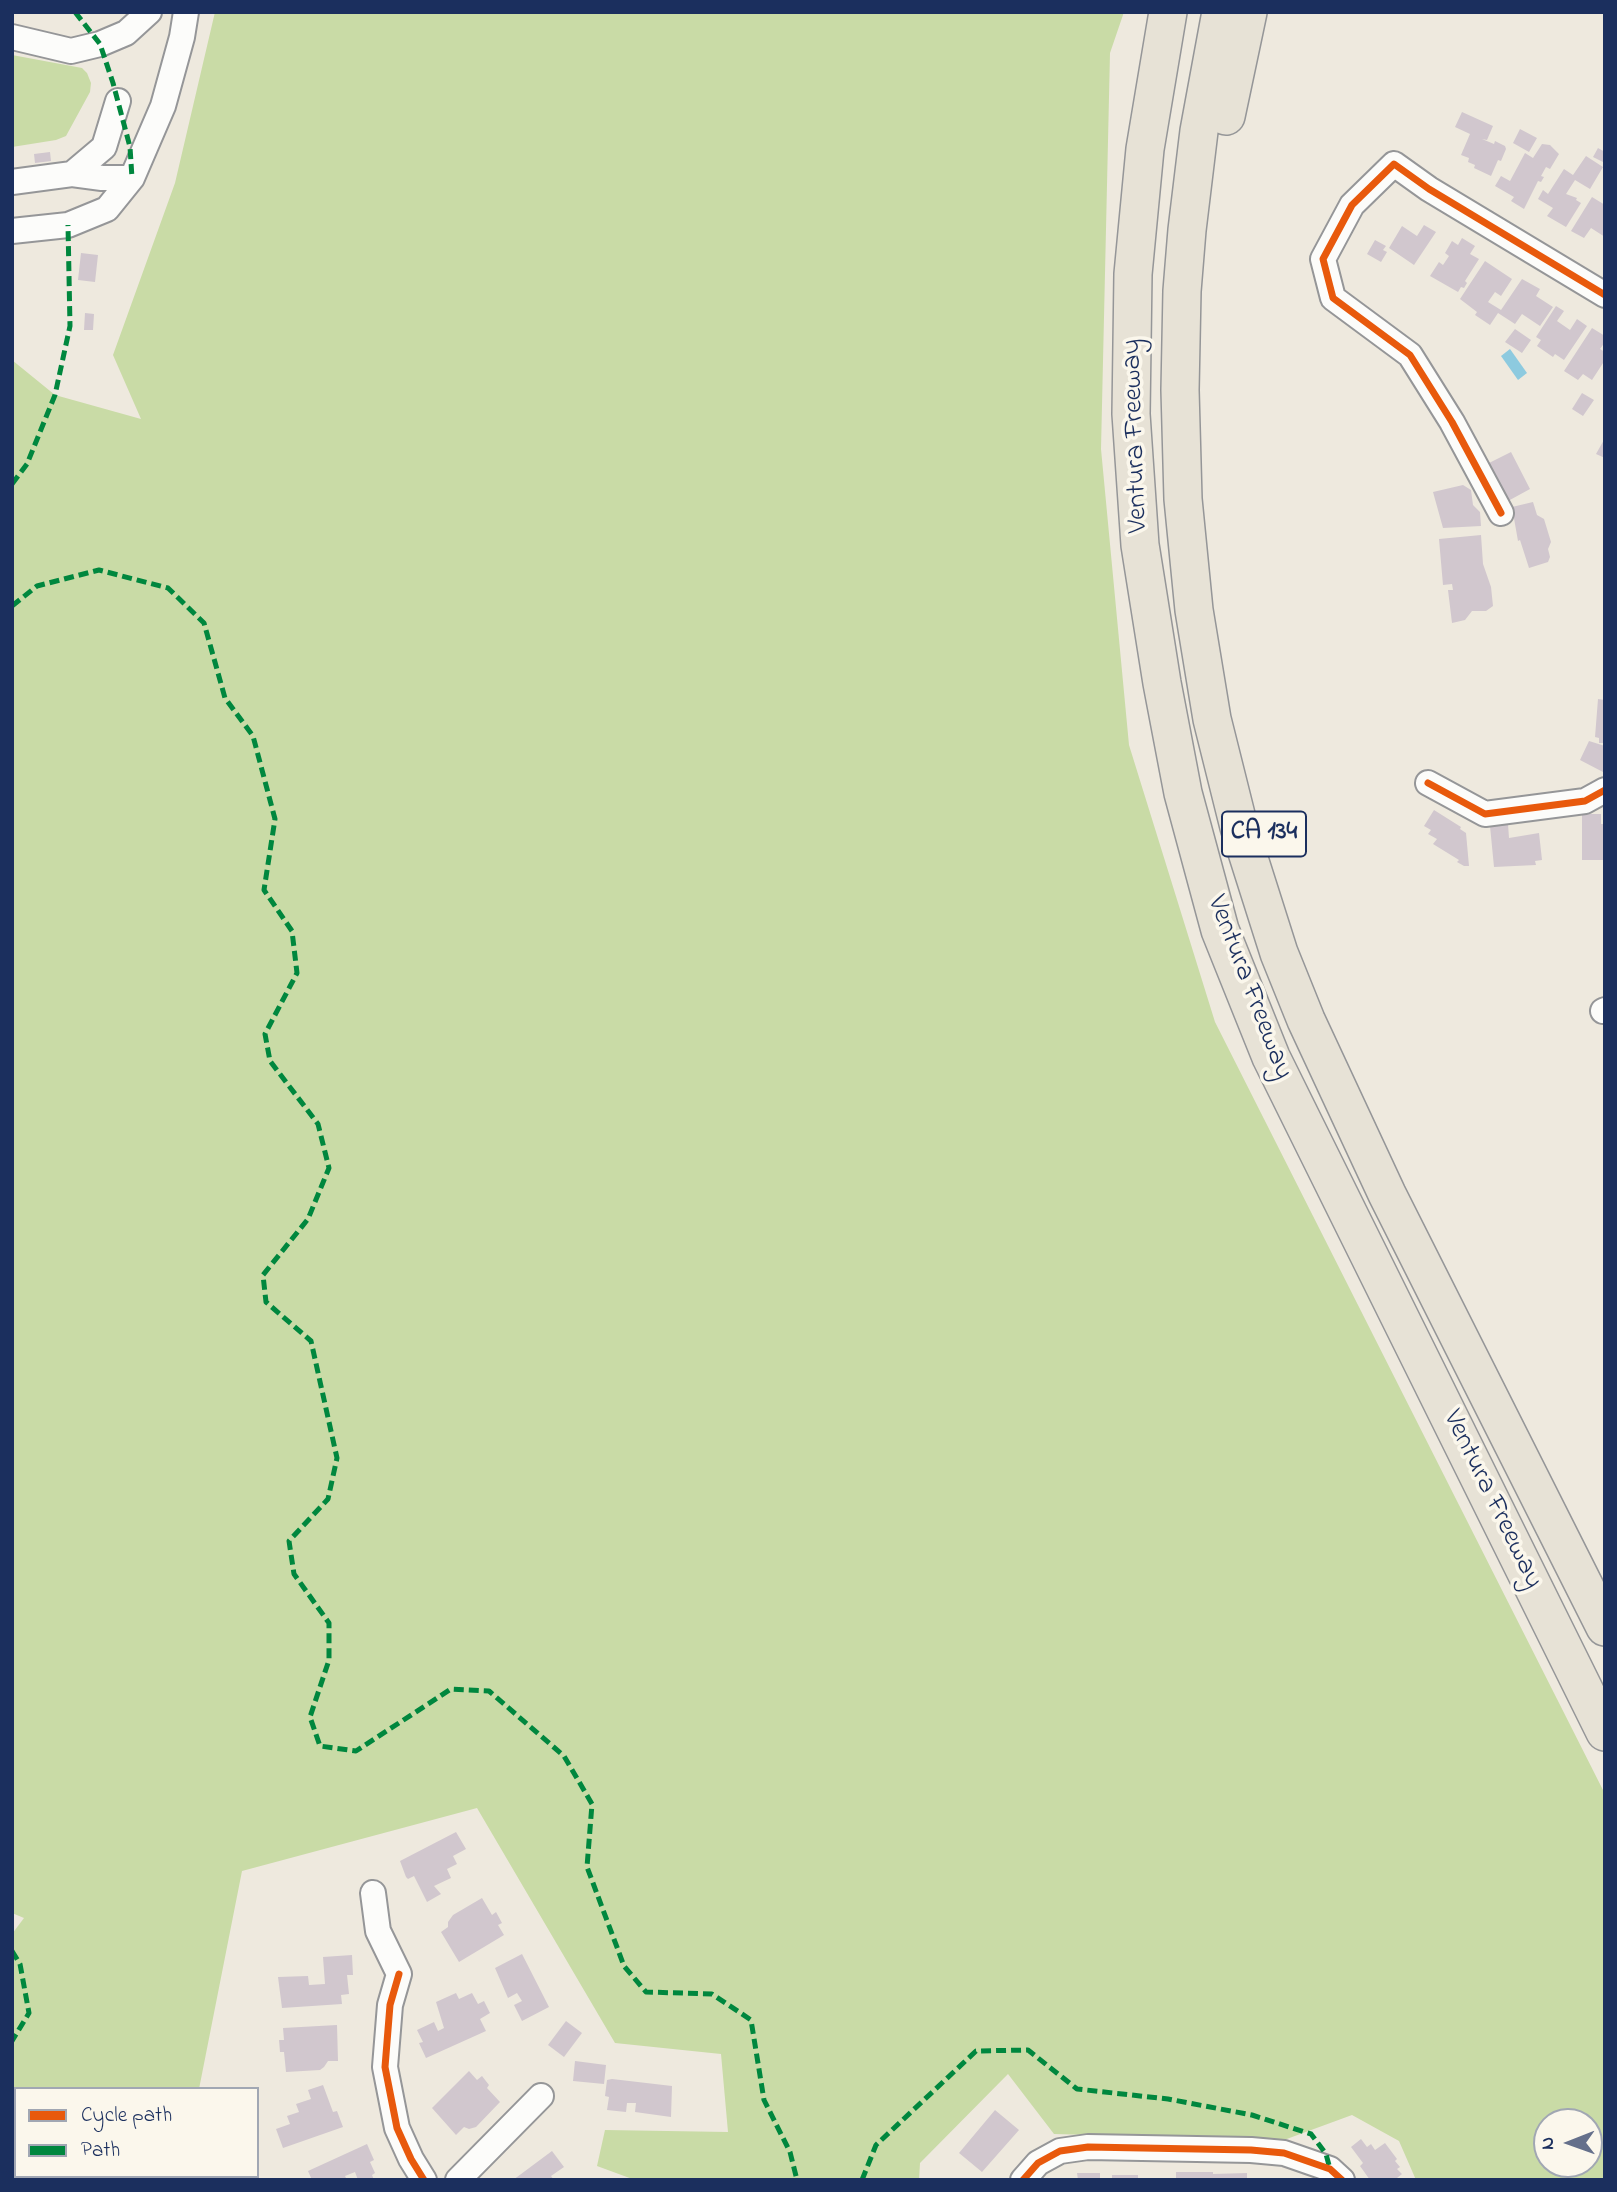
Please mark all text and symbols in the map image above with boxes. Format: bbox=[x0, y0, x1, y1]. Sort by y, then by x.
street label: Ventura Freeway bbox=[1117, 338, 1157, 534]
road number: CA 134 bbox=[1222, 812, 1306, 856]
street label: Ventura Freeway bbox=[1197, 891, 1299, 1085]
street label: Ventura Freeway bbox=[1433, 1405, 1549, 1595]
legend bbox=[14, 2087, 259, 2178]
text: Cycle path bbox=[81, 2101, 172, 2131]
north arrow bbox=[1533, 2108, 1603, 2178]
text: Path bbox=[81, 2136, 120, 2166]
text: N bbox=[1535, 2137, 1562, 2150]

